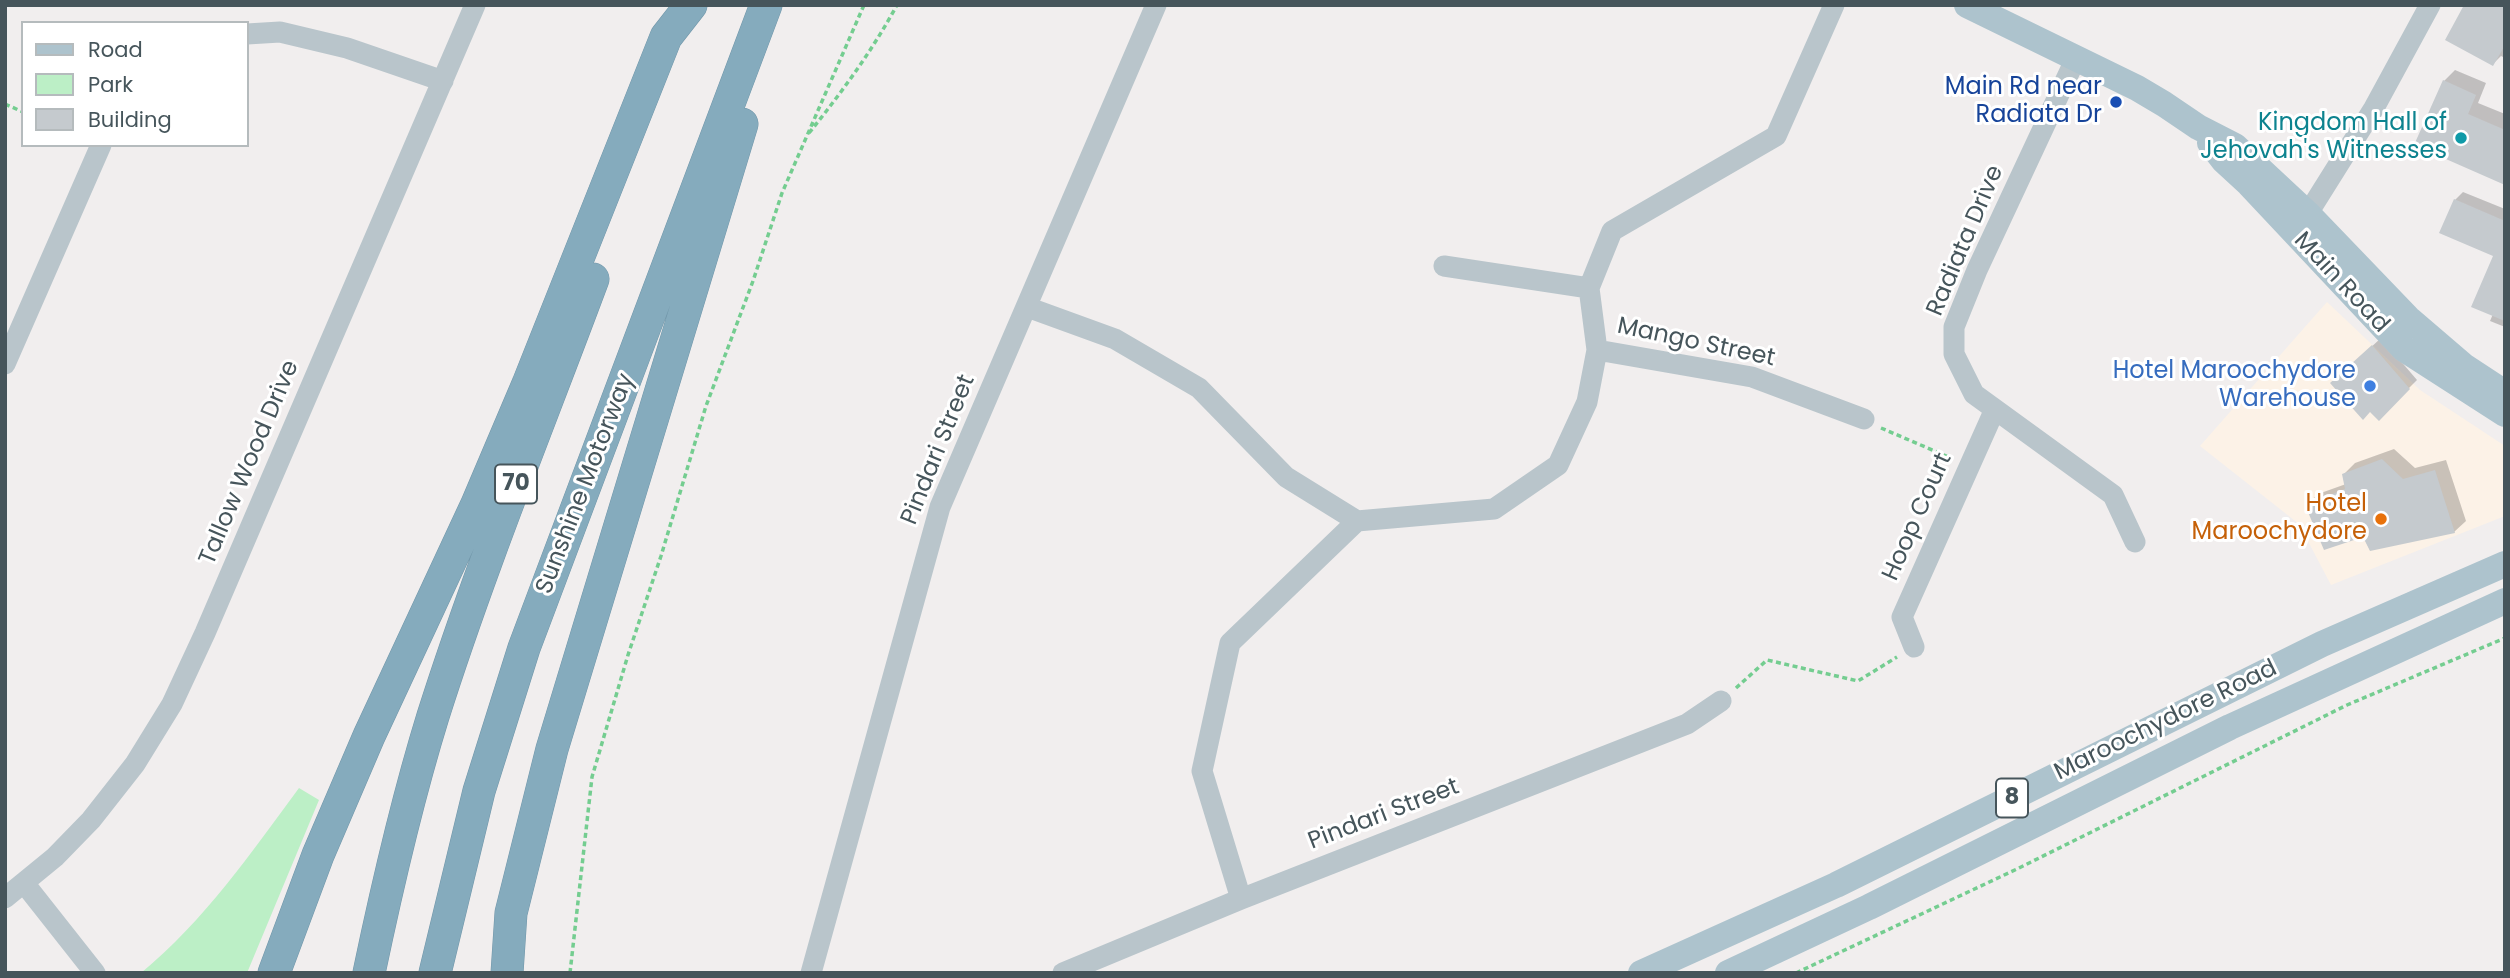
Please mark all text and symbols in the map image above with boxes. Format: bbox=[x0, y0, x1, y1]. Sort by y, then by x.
legend bbox=[21, 21, 248, 147]
text: Road bbox=[88, 35, 143, 64]
text: Park bbox=[88, 70, 133, 99]
place label: Main Rd near Radiata Dr bbox=[1945, 74, 2102, 130]
marker: Main Rd near Radiata Dr bbox=[2108, 94, 2124, 110]
text: Building bbox=[88, 105, 172, 134]
place label: Kingdom Hall of Jehovah's Witnesses bbox=[2200, 110, 2447, 166]
marker: Kingdom Hall of Jehovah's Witnesses bbox=[2453, 130, 2469, 146]
street label: Radiata Drive bbox=[1921, 161, 2011, 321]
street label: Main Road bbox=[2287, 227, 2395, 339]
street label: Mango Street bbox=[1615, 312, 1777, 374]
street label: Tallow Wood Drive bbox=[194, 356, 306, 570]
place label: Hotel Maroochydore Warehouse bbox=[2113, 358, 2356, 414]
street label: Sunshine Motorway bbox=[531, 370, 641, 598]
street label: Pindari Street bbox=[896, 371, 982, 529]
marker: Hotel Maroochydore Warehouse bbox=[2362, 378, 2378, 394]
street label: Hoop Court bbox=[1877, 449, 1959, 585]
road number: 70 bbox=[495, 464, 537, 504]
place label: Hotel Maroochydore bbox=[2192, 491, 2367, 547]
marker: Hotel Maroochydore bbox=[2373, 511, 2389, 527]
street label: Maroochydore Road bbox=[2050, 655, 2282, 787]
street label: Pindari Street bbox=[1305, 773, 1463, 857]
road number: 8 bbox=[1996, 778, 2028, 818]

